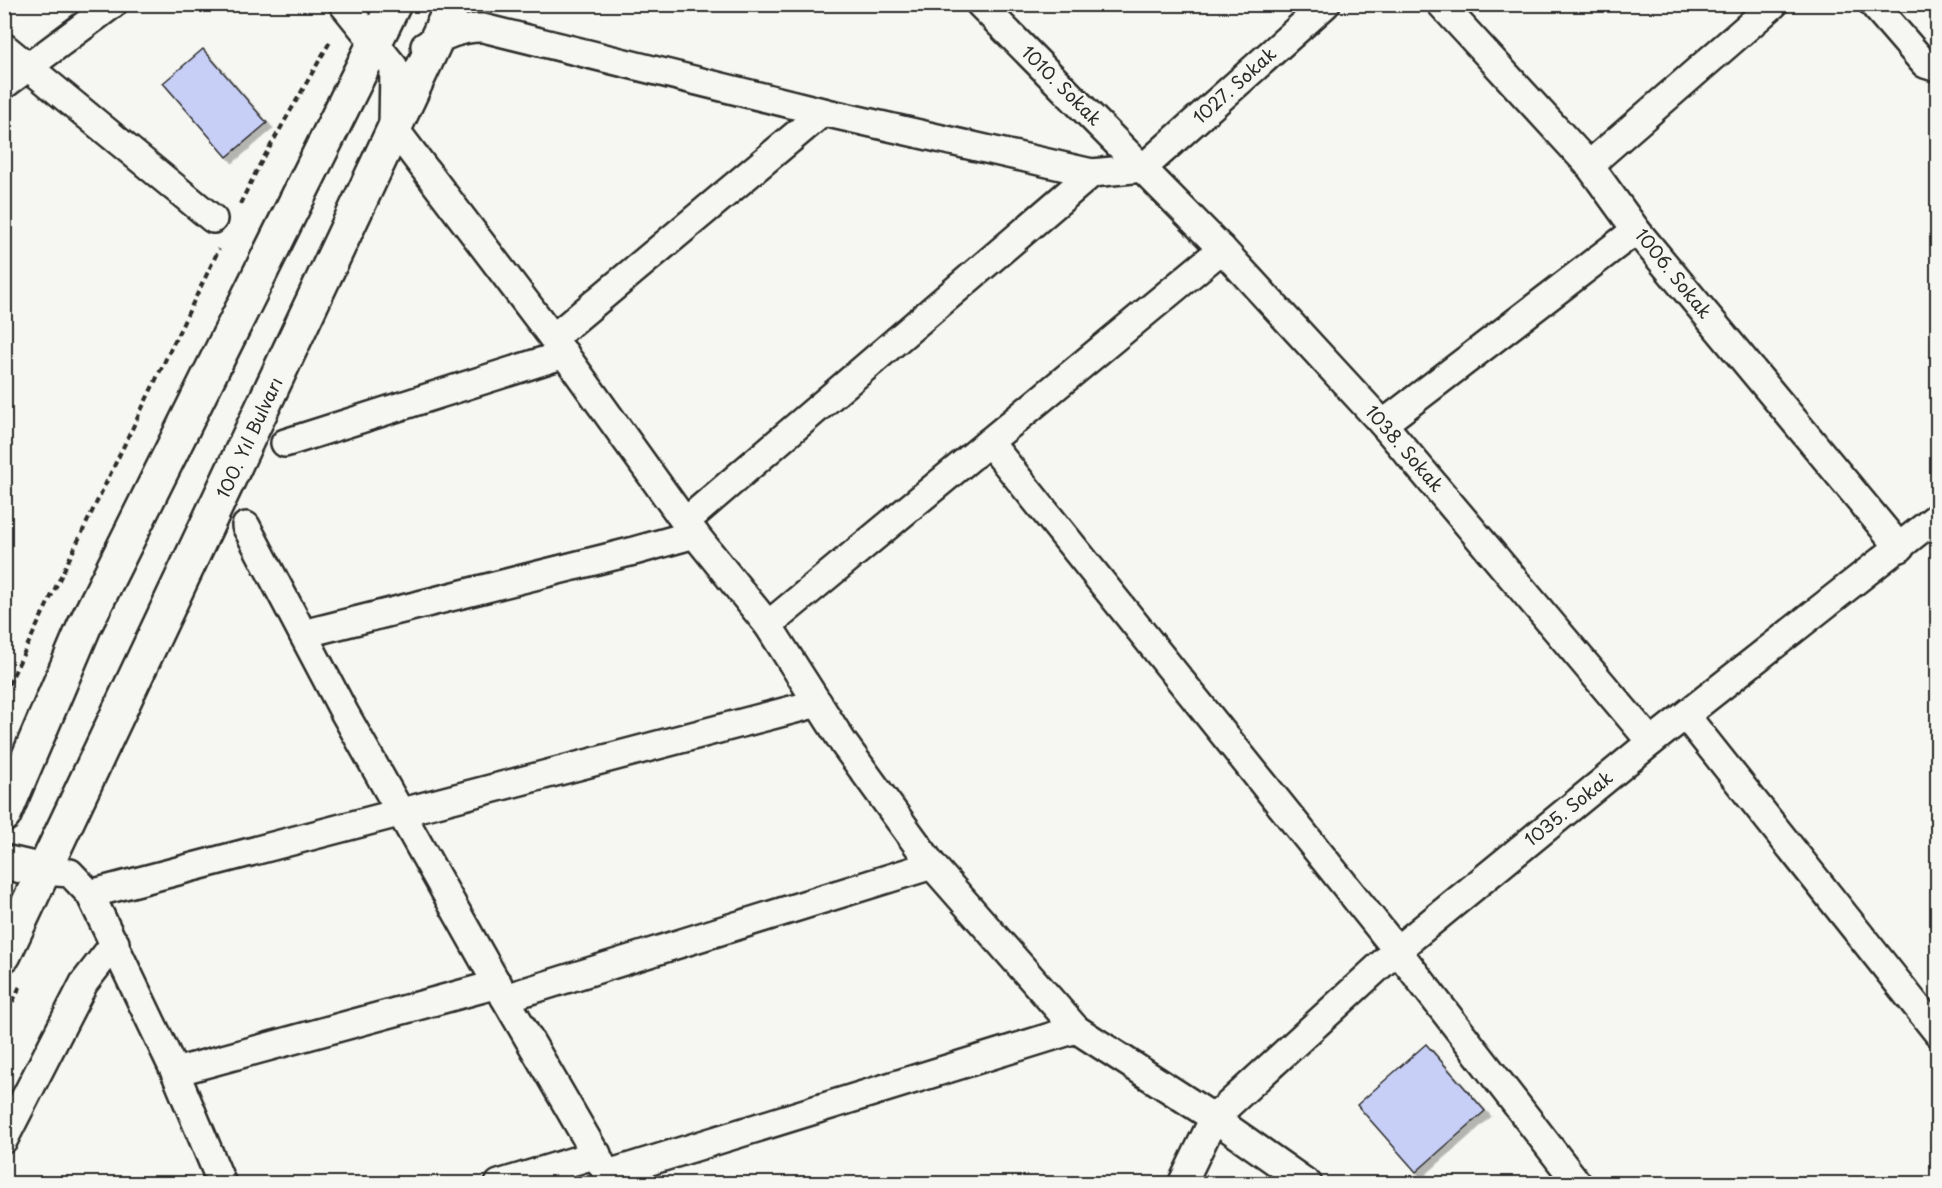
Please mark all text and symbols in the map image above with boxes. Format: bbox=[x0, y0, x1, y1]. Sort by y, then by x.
street label: 1010. Sokak bbox=[1016, 39, 1108, 131]
street label: 1027. Sokak bbox=[1186, 40, 1282, 130]
street label: 1006. Sokak bbox=[1629, 222, 1719, 324]
street label: 100. Yıl Bulvarı bbox=[209, 372, 288, 502]
street label: 1038. Sokak bbox=[1360, 399, 1451, 497]
street label: 1035. Sokak bbox=[1518, 764, 1618, 852]

